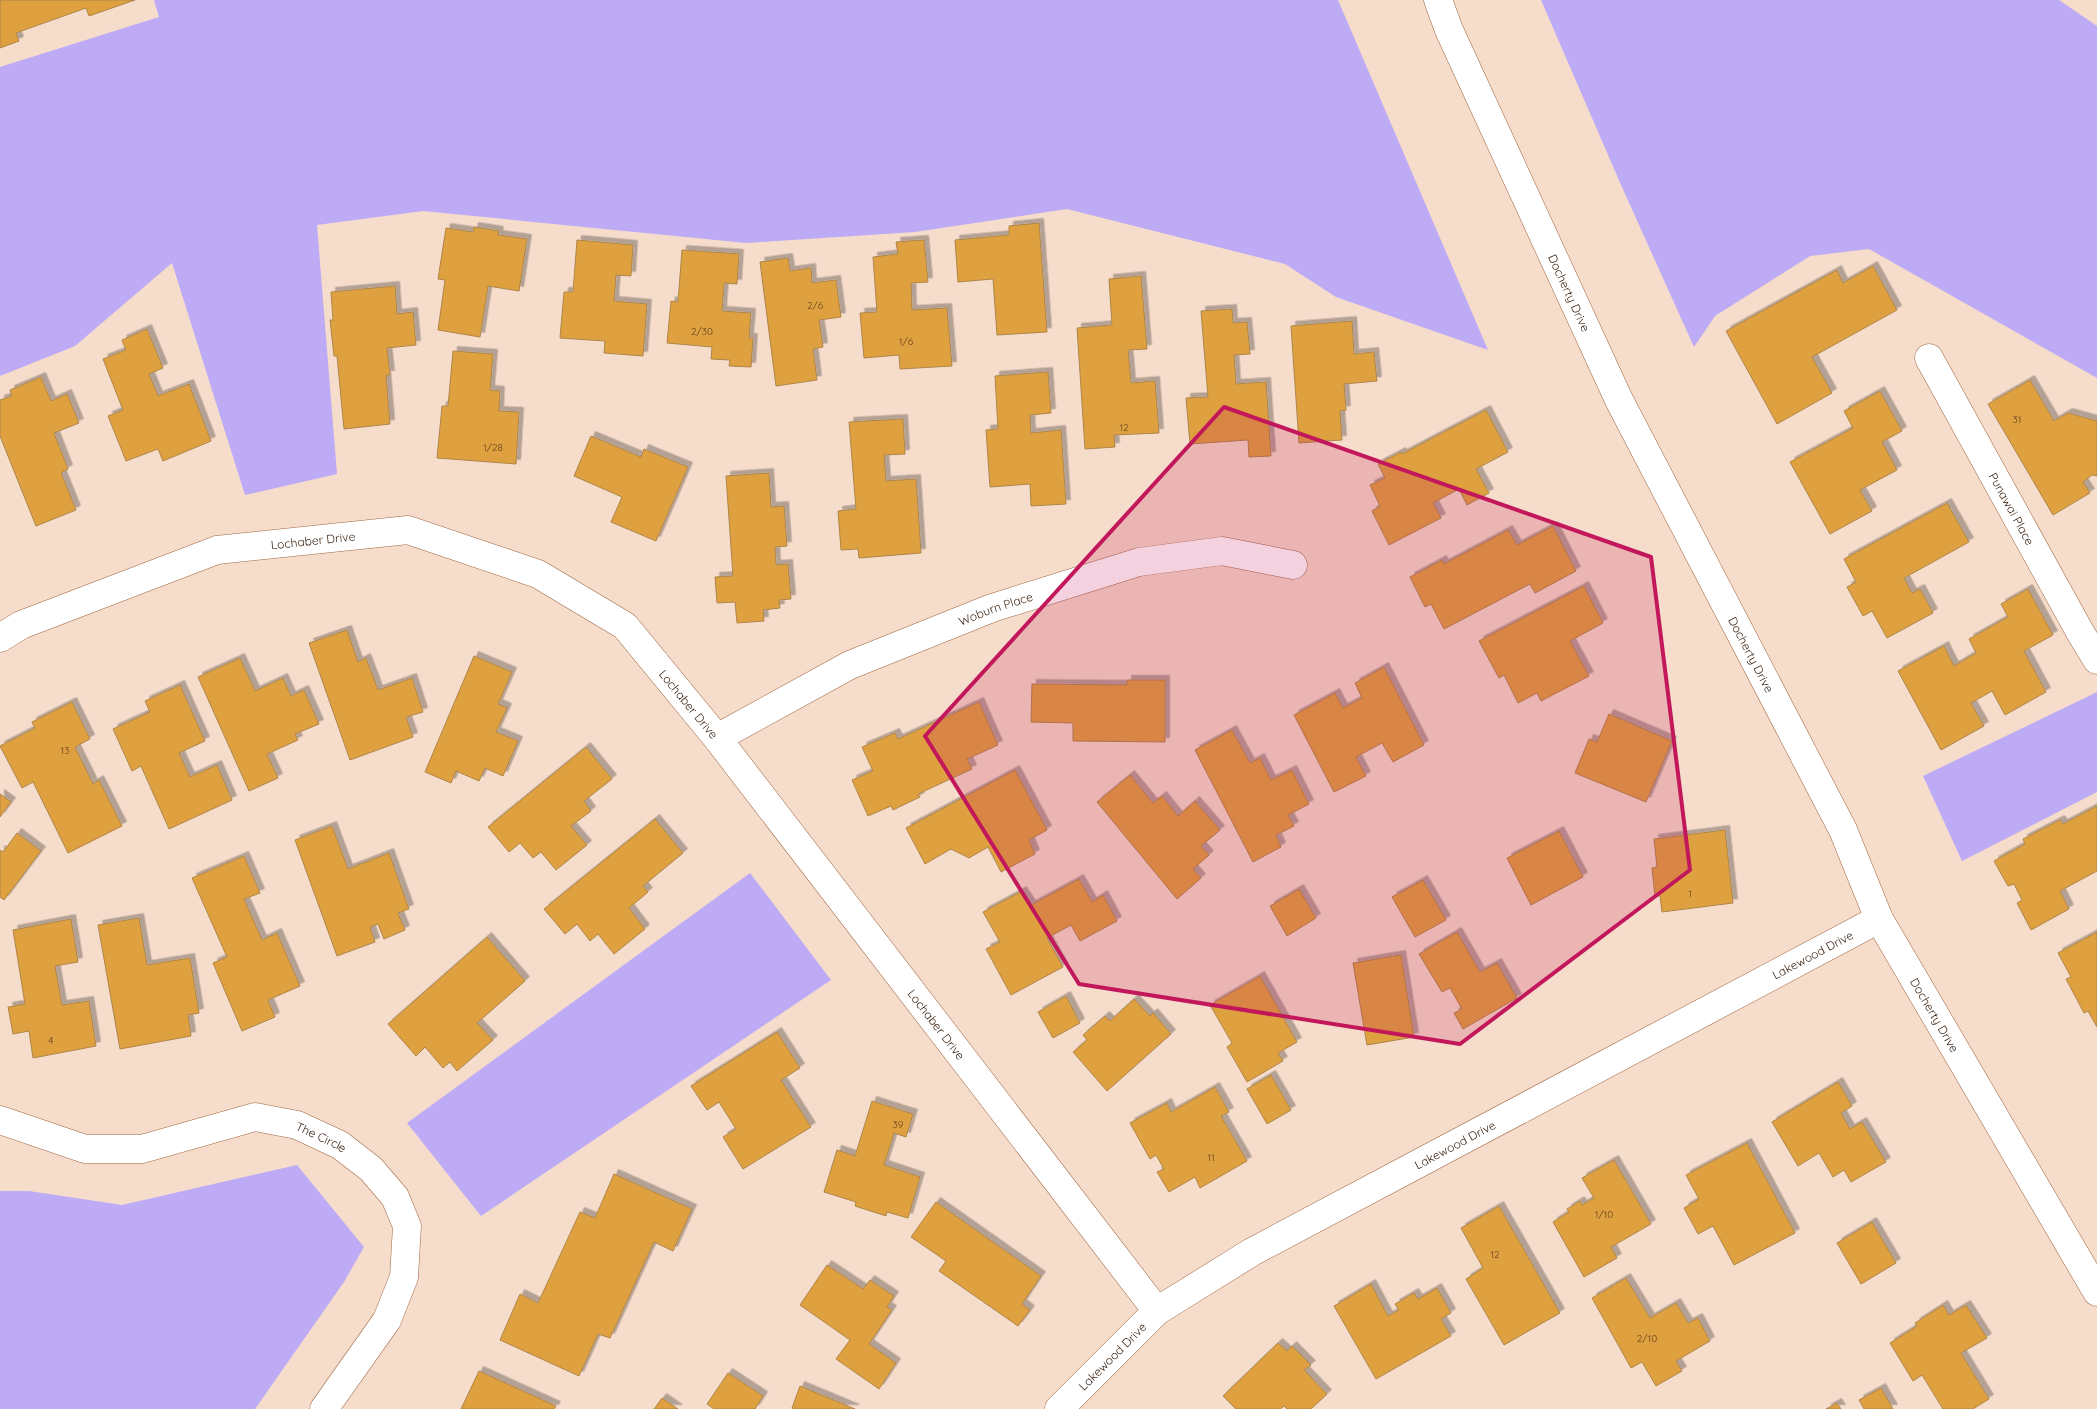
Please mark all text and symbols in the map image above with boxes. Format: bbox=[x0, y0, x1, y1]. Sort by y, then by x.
street label: Docherty Drive bbox=[1545, 252, 1594, 334]
house number: 2/6 bbox=[807, 299, 824, 312]
house number: 2/30 bbox=[691, 325, 713, 338]
house number: 1/6 bbox=[899, 335, 914, 348]
house number: 31 bbox=[2013, 413, 2021, 426]
house number: 12 bbox=[1119, 421, 1129, 434]
house number: 1/28 bbox=[483, 441, 503, 454]
street label: Punawai Place bbox=[1986, 470, 2038, 548]
street label: Lochaber Drive bbox=[270, 528, 356, 552]
street label: Woburn Place bbox=[956, 588, 1035, 628]
street label: Docherty Drive bbox=[1726, 614, 1778, 695]
street label: Lochaber Drive bbox=[656, 666, 722, 742]
house number: 13 bbox=[61, 744, 69, 757]
house number: 1 bbox=[1688, 887, 1692, 900]
street label: Lakewood Drive bbox=[1769, 927, 1856, 982]
street label: Docherty Drive bbox=[1907, 975, 1963, 1055]
street label: Lochaber Drive bbox=[905, 986, 969, 1063]
house number: 4 bbox=[48, 1034, 54, 1047]
street label: Lakewood Drive bbox=[1412, 1117, 1498, 1172]
street label: The Circle bbox=[294, 1118, 350, 1155]
house number: 39 bbox=[893, 1118, 904, 1131]
house number: 11 bbox=[1207, 1151, 1215, 1164]
house number: 1/10 bbox=[1595, 1208, 1613, 1221]
house number: 12 bbox=[1490, 1248, 1500, 1261]
street label: Lakewood Drive bbox=[1075, 1319, 1149, 1393]
house number: 2/10 bbox=[1637, 1332, 1657, 1345]

